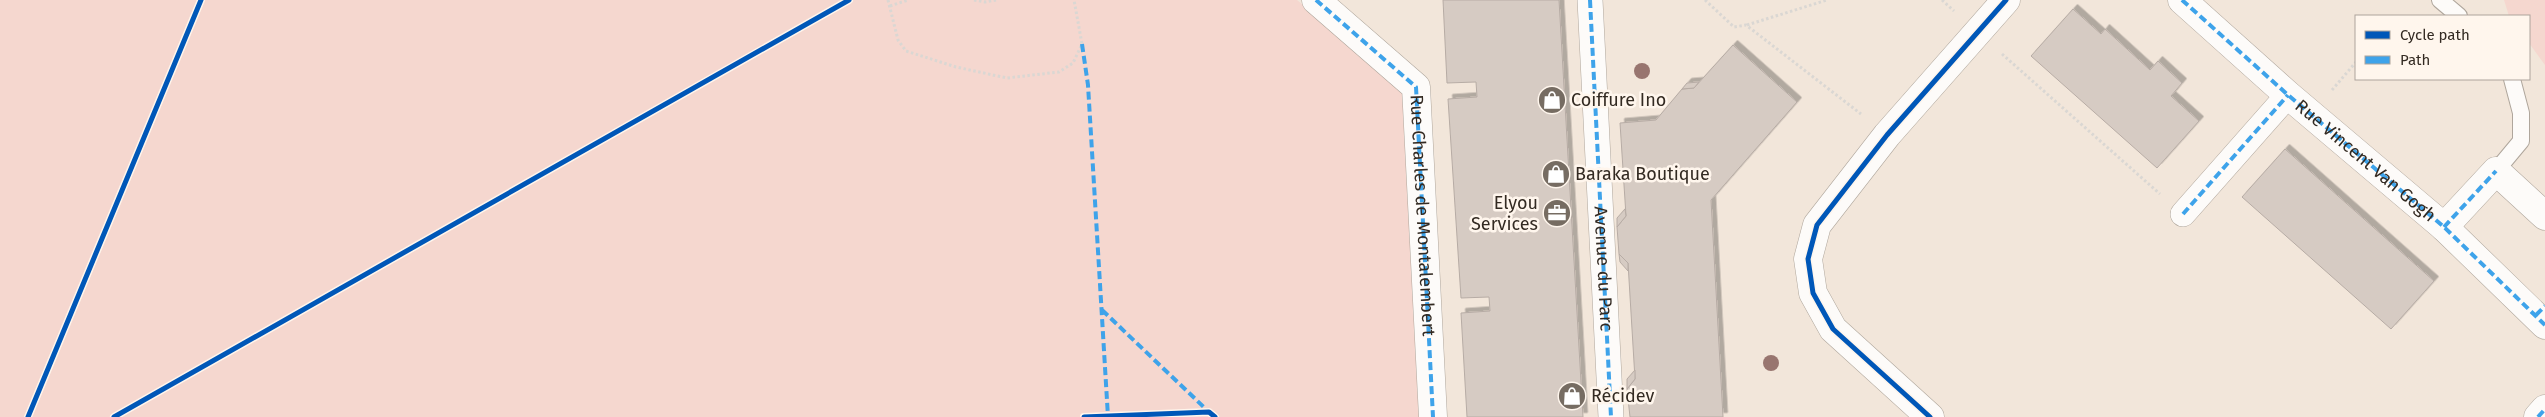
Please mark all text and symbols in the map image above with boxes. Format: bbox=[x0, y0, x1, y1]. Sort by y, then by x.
legend bbox=[2355, 15, 2530, 80]
text: Cycle path bbox=[2400, 26, 2470, 44]
text: Path bbox=[2400, 51, 2430, 69]
shop icon: Coiffure Ino bbox=[1537, 85, 1567, 115]
place label: Coiffure Ino bbox=[1571, 89, 1666, 111]
street label: Rue Charles de Montalembert bbox=[1405, 94, 1440, 337]
street label: Rue Vincent Van Gogh bbox=[2291, 95, 2441, 226]
shop icon: Baraka Boutique bbox=[1541, 159, 1571, 189]
place label: Baraka Boutique bbox=[1575, 163, 1710, 185]
place label: Elyou Services bbox=[1471, 192, 1538, 235]
office icon: Elyou Services bbox=[1542, 198, 1572, 228]
street label: Avenue du Parc bbox=[1589, 206, 1618, 332]
shop icon: Récidev bbox=[1557, 381, 1587, 411]
place label: Récidev bbox=[1591, 385, 1655, 407]

